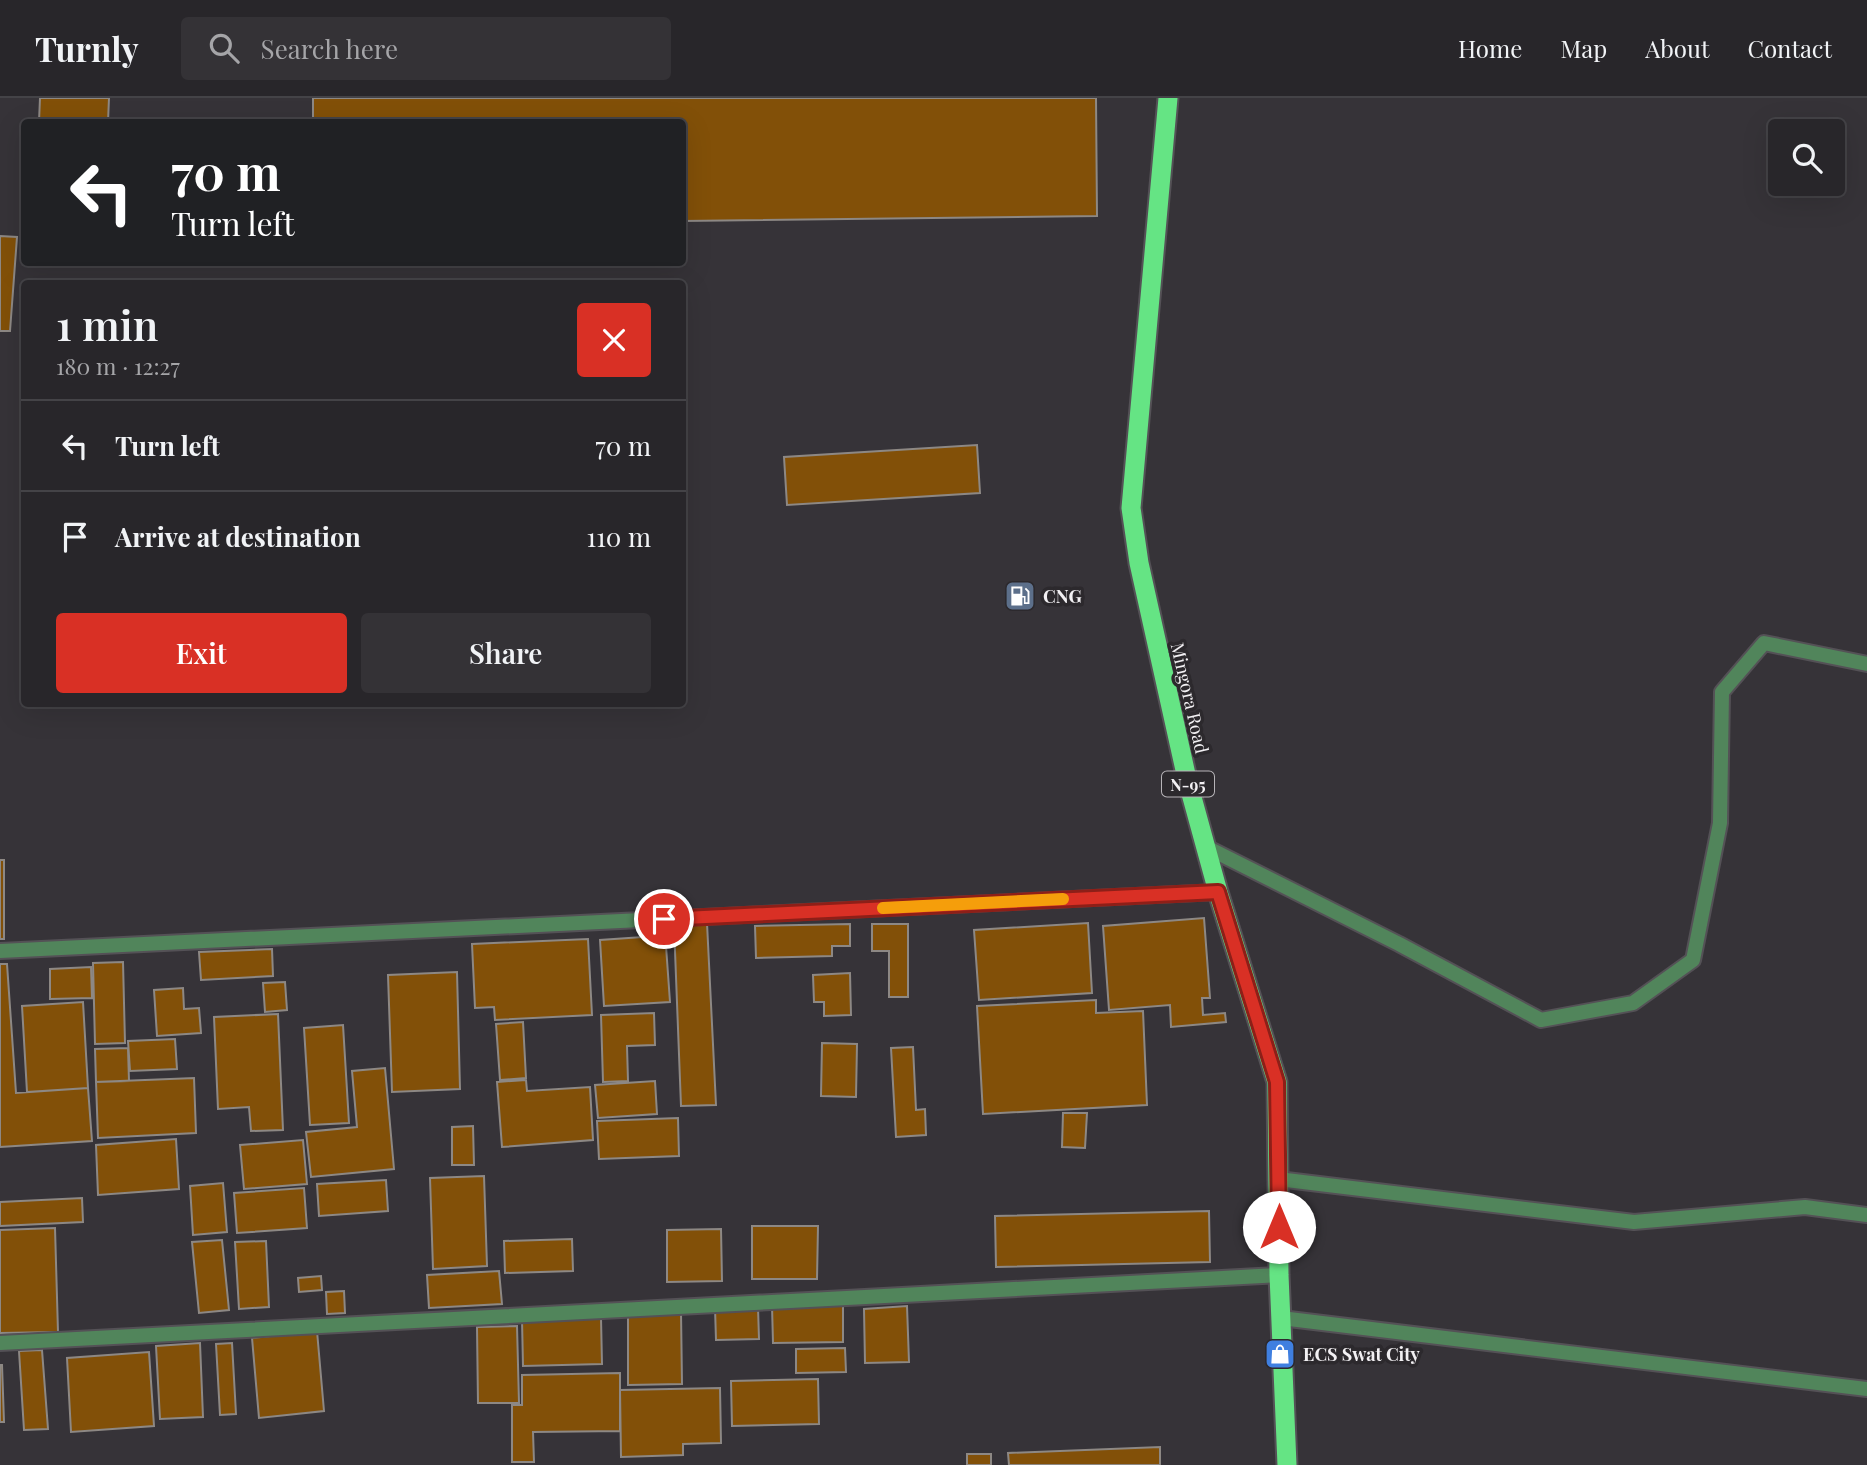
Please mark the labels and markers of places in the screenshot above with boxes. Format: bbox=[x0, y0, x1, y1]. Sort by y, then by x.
fuel station icon: CNG bbox=[1003, 579, 1037, 613]
place label: CNG bbox=[1043, 584, 1082, 608]
pin bbox=[634, 889, 694, 949]
shop icon: ECS Swat City bbox=[1263, 1337, 1297, 1371]
place label: ECS Swat City bbox=[1303, 1342, 1421, 1366]

